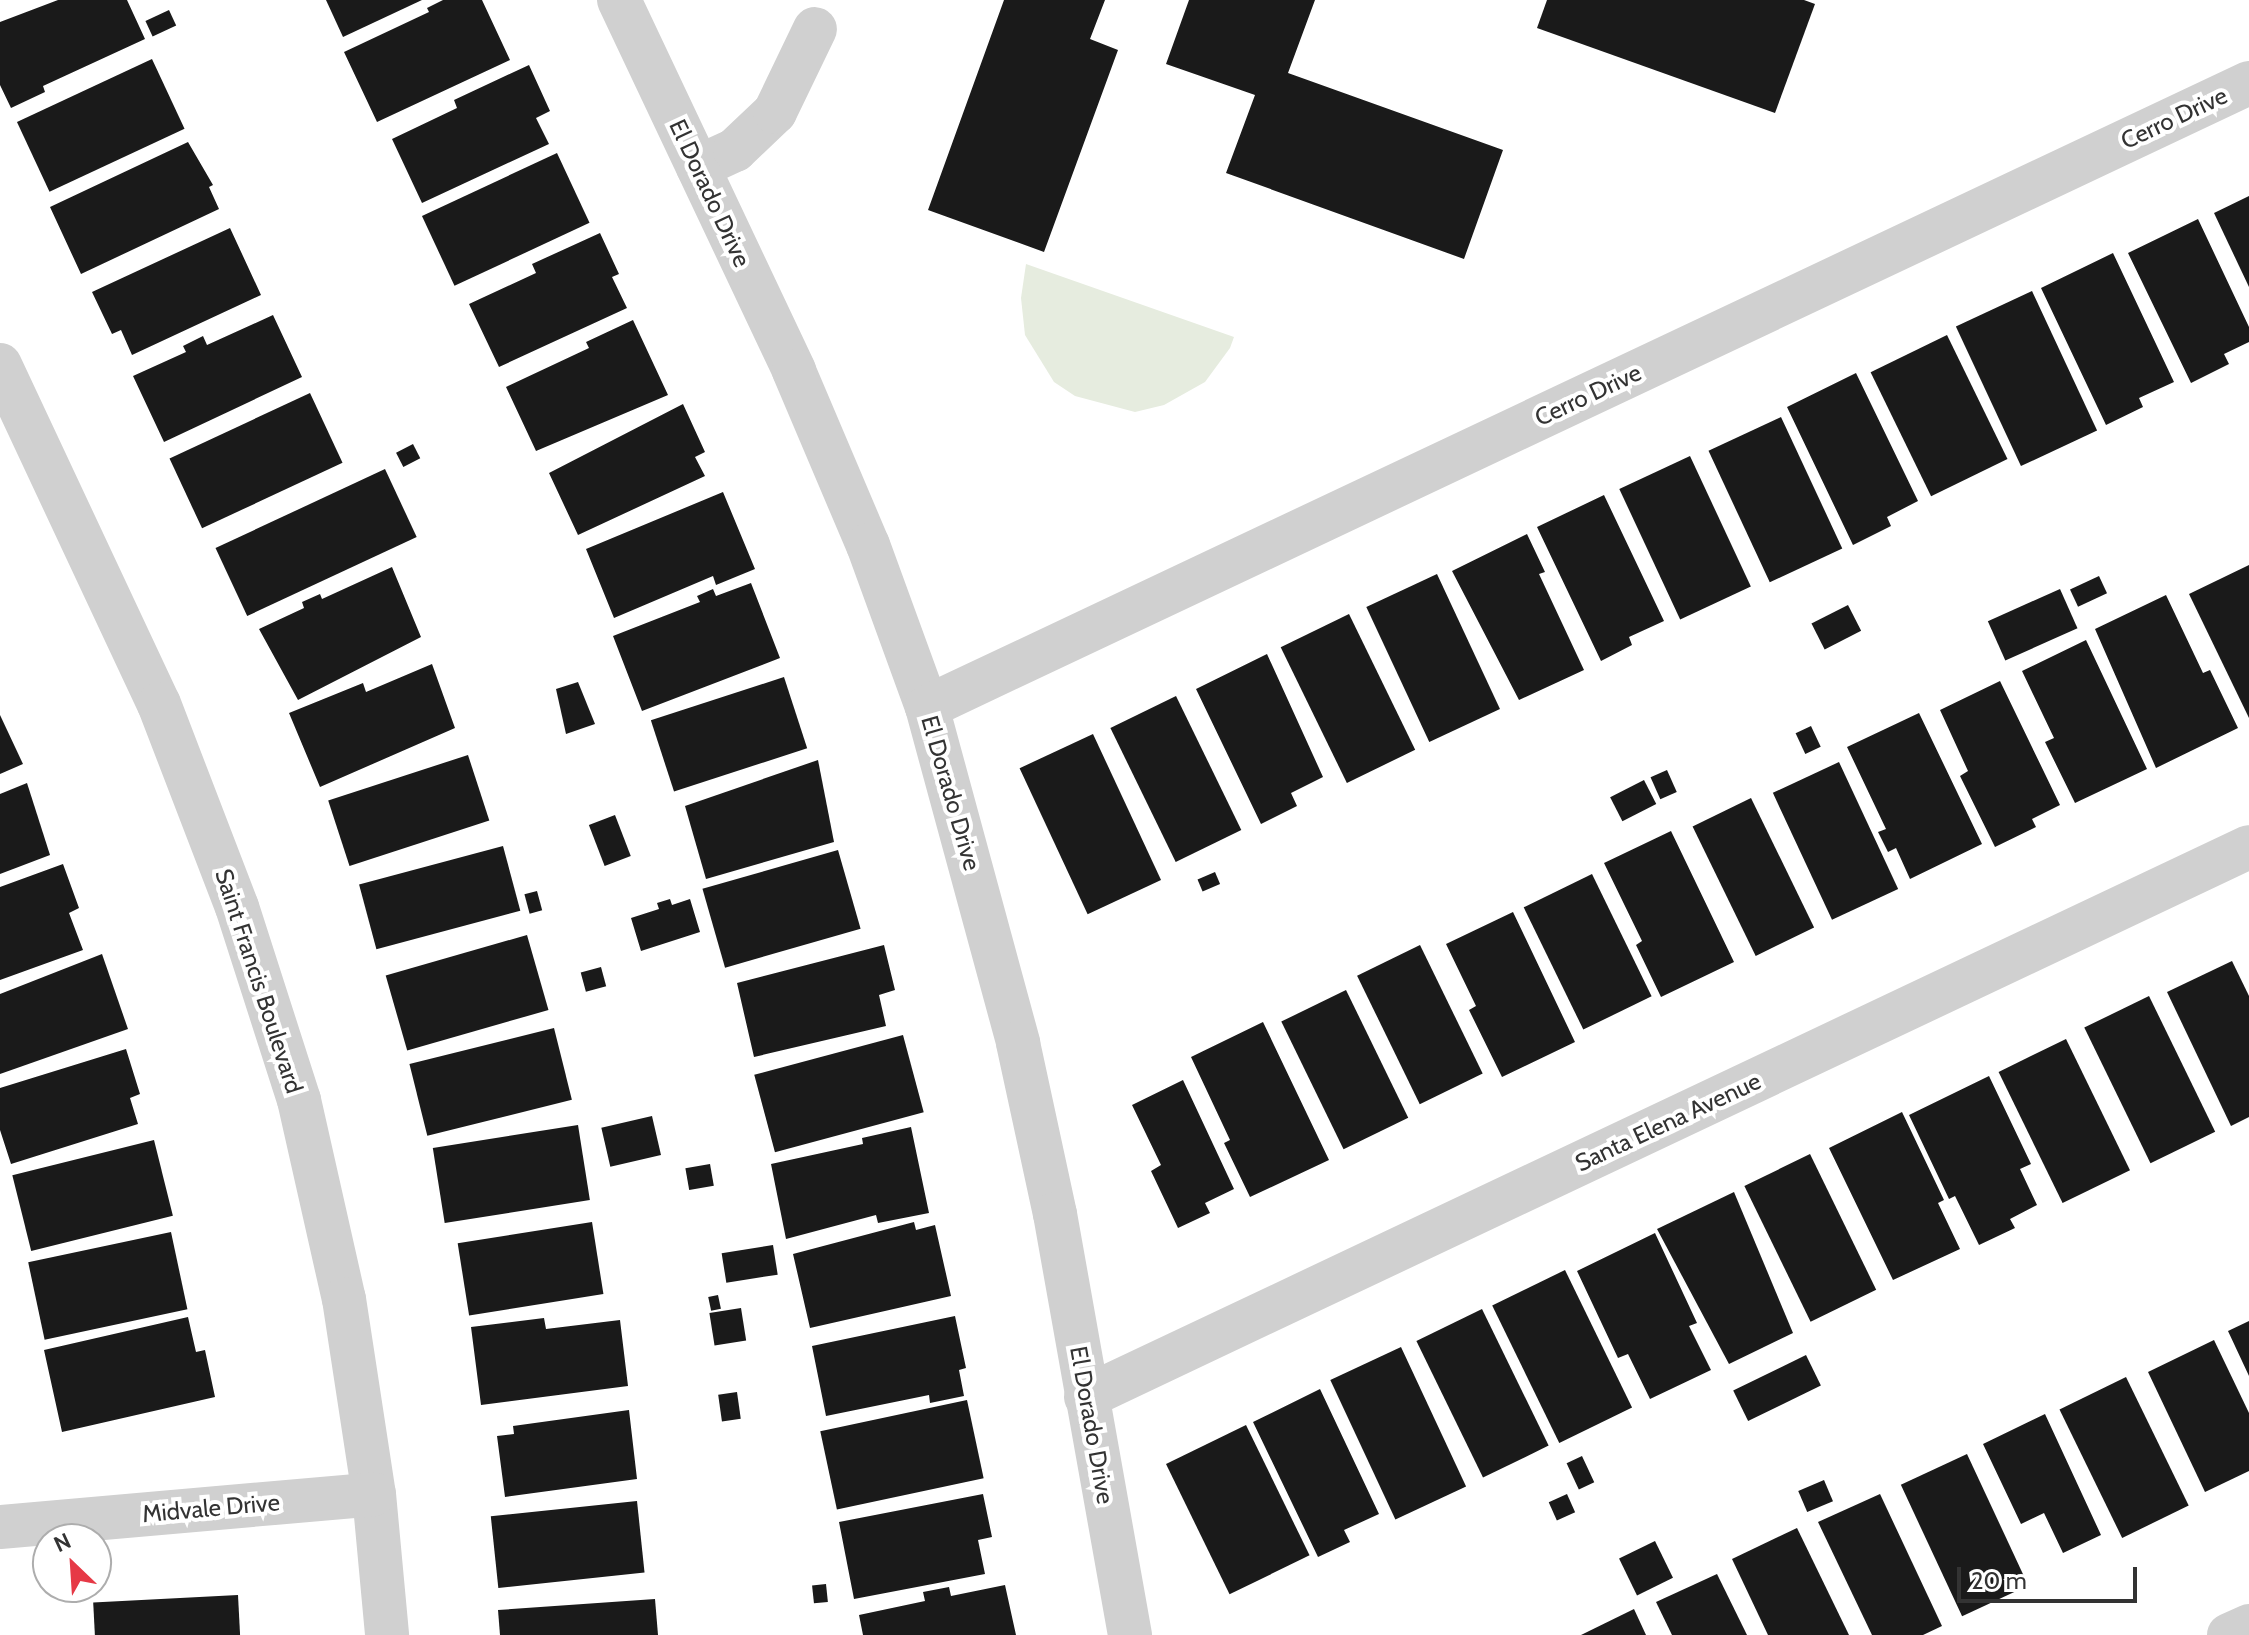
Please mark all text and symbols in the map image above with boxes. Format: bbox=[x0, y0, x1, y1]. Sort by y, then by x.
street label: Cerro Drive bbox=[2116, 81, 2232, 155]
street label: El Dorado Drive bbox=[663, 115, 757, 271]
street label: Cerro Drive bbox=[1530, 358, 1646, 432]
street label: El Dorado Drive bbox=[915, 712, 987, 874]
street label: Saint Francis Boulevard bbox=[209, 865, 309, 1097]
street label: Santa Elena Avenue bbox=[1571, 1066, 1765, 1178]
street label: El Dorado Drive bbox=[1064, 1344, 1120, 1506]
street label: Midvale Drive bbox=[141, 1488, 281, 1528]
north arrow bbox=[32, 1523, 112, 1603]
text: N bbox=[50, 1527, 75, 1558]
scale bar bbox=[1961, 1551, 2141, 1601]
text: 20 m bbox=[1971, 1566, 2027, 1595]

